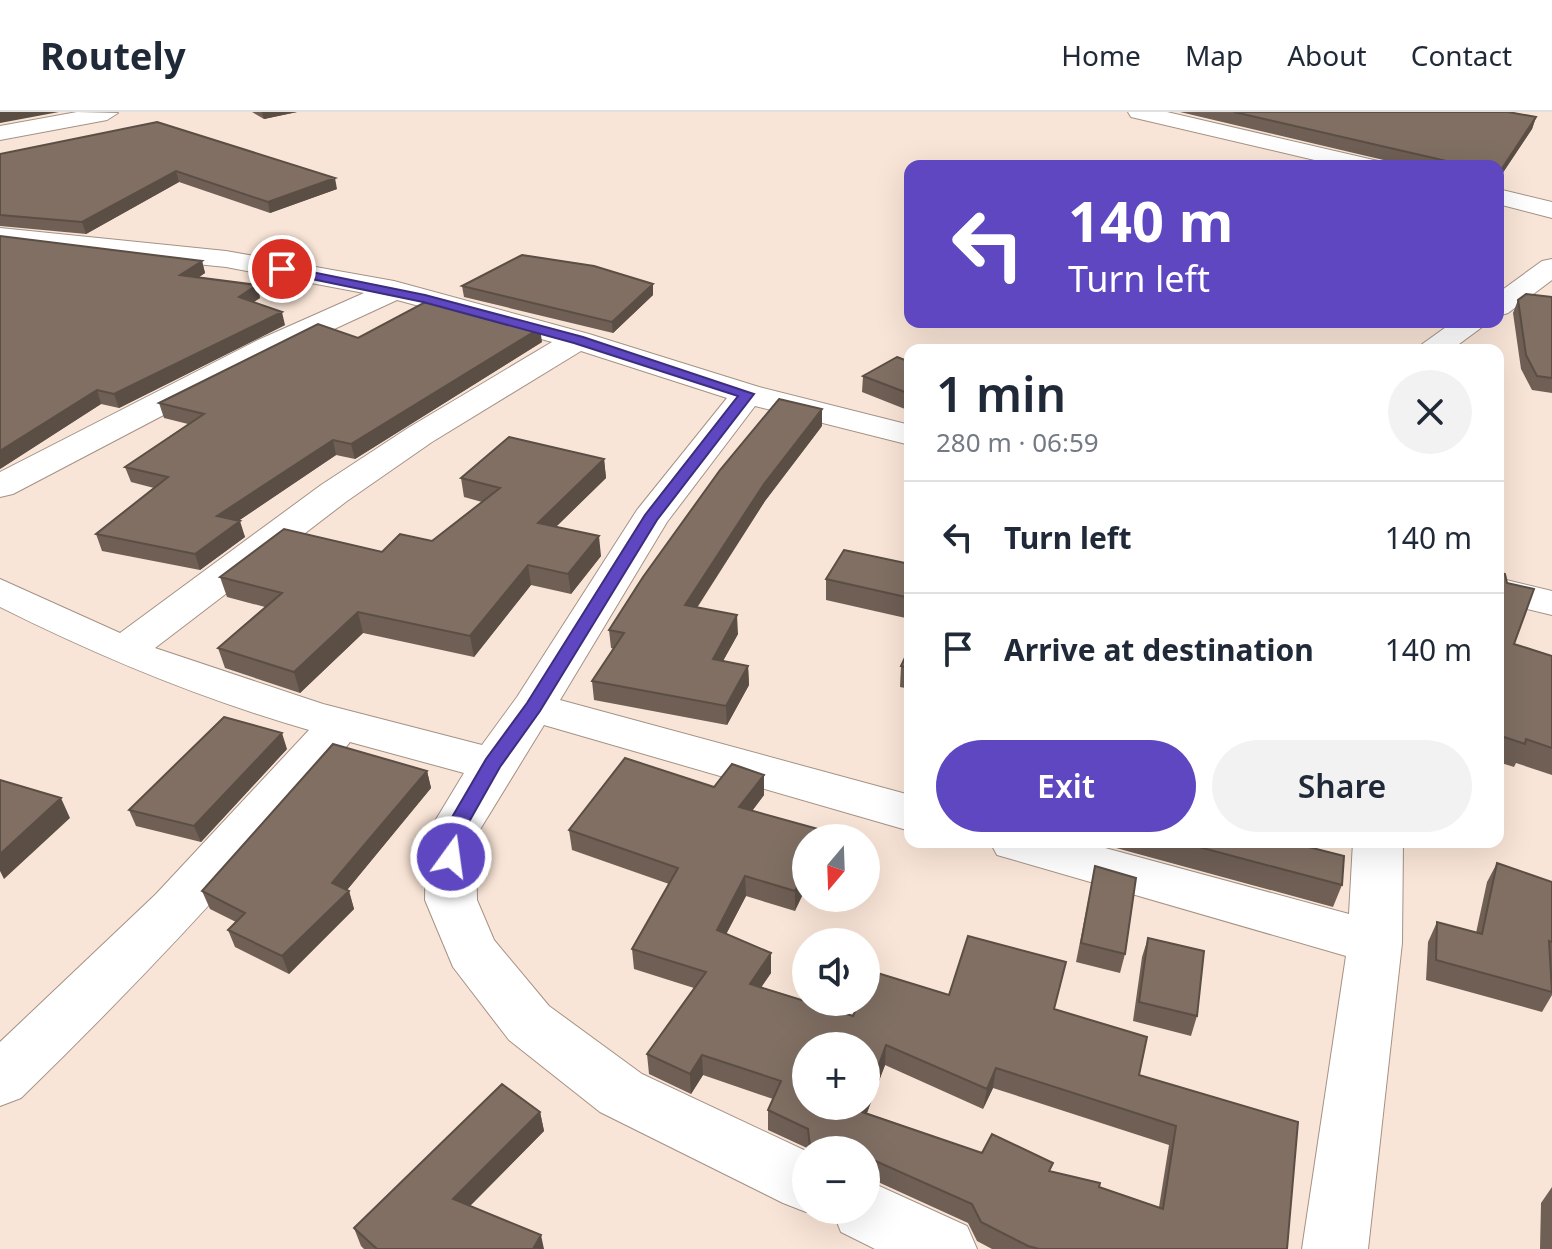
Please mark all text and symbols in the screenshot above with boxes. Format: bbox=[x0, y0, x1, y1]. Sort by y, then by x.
text: Routely bbox=[40, 29, 186, 81]
text: Home bbox=[1061, 36, 1141, 74]
text: Map bbox=[1185, 36, 1243, 74]
text: About bbox=[1287, 36, 1367, 74]
text: Contact bbox=[1411, 36, 1512, 74]
text: 140 m bbox=[1068, 182, 1233, 258]
icon: left bbox=[936, 192, 1040, 296]
pin bbox=[248, 235, 316, 303]
icon: arrive bbox=[260, 247, 304, 291]
text: Turn left bbox=[1068, 254, 1210, 303]
text: 1 min bbox=[936, 361, 1066, 426]
button: close bbox=[1388, 370, 1472, 454]
text: 280 m · 06:59 bbox=[936, 424, 1099, 460]
icon: left bbox=[936, 515, 980, 559]
text: Turn left bbox=[1004, 517, 1132, 558]
text: 140 m bbox=[1385, 517, 1472, 558]
icon: arrive bbox=[936, 627, 980, 671]
text: Arrive at destination bbox=[1004, 629, 1314, 670]
text: 140 m bbox=[1385, 629, 1472, 670]
button: Exit bbox=[936, 740, 1196, 832]
button: Share bbox=[1212, 740, 1472, 832]
position arrow bbox=[409, 815, 493, 899]
north arrow bbox=[792, 824, 880, 912]
map controls bbox=[792, 824, 880, 1224]
button: sound bbox=[792, 928, 880, 1016]
button: + bbox=[792, 1032, 880, 1120]
button: − bbox=[792, 1136, 880, 1224]

